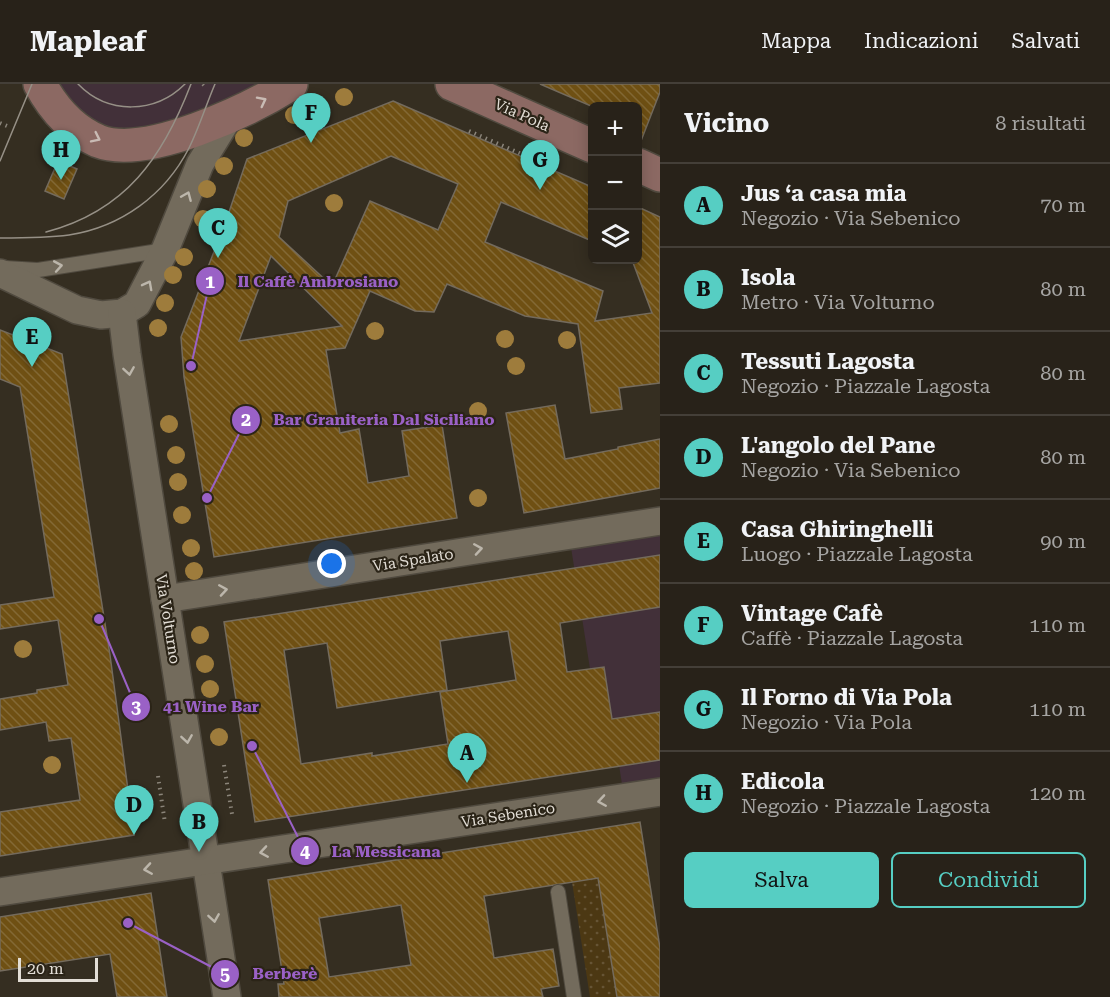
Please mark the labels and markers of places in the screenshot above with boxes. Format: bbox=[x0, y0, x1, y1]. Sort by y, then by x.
pin: F bbox=[292, 94, 330, 143]
pin: H bbox=[42, 130, 80, 180]
pin: G bbox=[520, 141, 560, 190]
pin: C bbox=[198, 208, 238, 258]
callout: Il Caffè Ambrosiano bbox=[195, 264, 410, 298]
pin: E bbox=[12, 318, 51, 367]
callout: Bar Graniteria Dal Siciliano bbox=[231, 403, 506, 437]
callout: 41 Wine Bar bbox=[121, 690, 271, 724]
pin: A bbox=[448, 734, 486, 783]
pin: D bbox=[114, 786, 154, 835]
pin: B bbox=[180, 802, 218, 852]
callout: La Messicana bbox=[290, 834, 453, 868]
callout: Berberè bbox=[210, 957, 329, 991]

